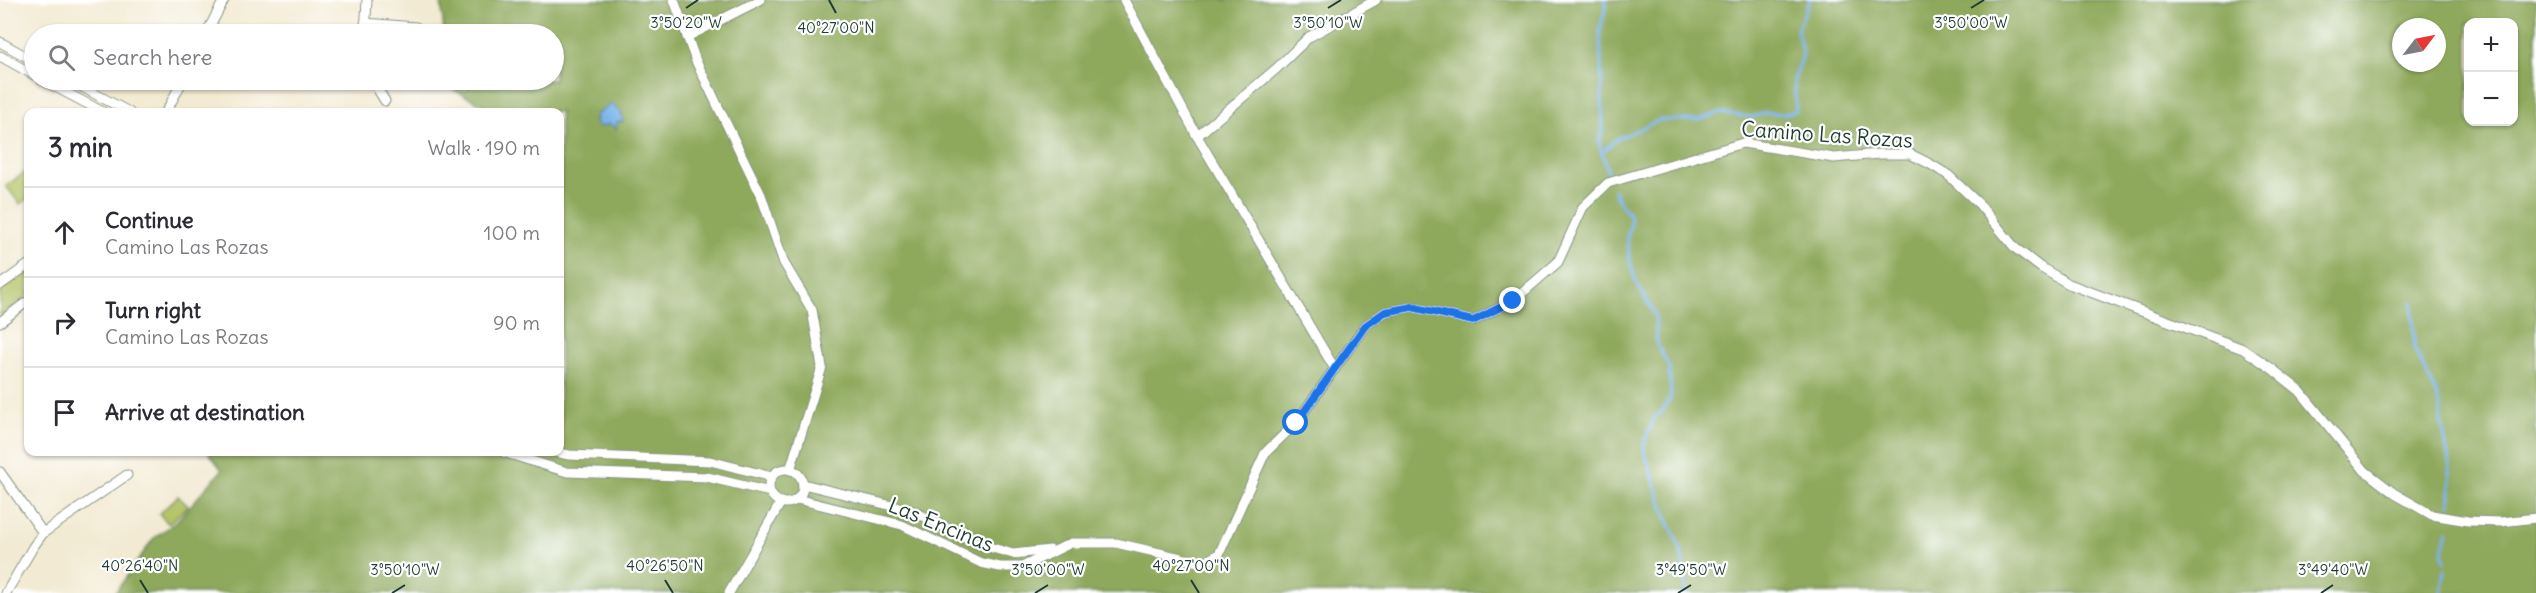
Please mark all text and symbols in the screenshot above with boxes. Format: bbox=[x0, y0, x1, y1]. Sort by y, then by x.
text: 3°50'20"W bbox=[650, 13, 722, 32]
text: 3°50'10"W bbox=[1293, 13, 1363, 32]
text: 3°50'00"W bbox=[1934, 13, 2008, 32]
text: 40°27'00"N bbox=[797, 18, 875, 37]
north arrow bbox=[2392, 18, 2446, 72]
map controls bbox=[2464, 18, 2518, 126]
button: + bbox=[2464, 18, 2518, 72]
search box bbox=[24, 24, 564, 90]
icon: search bbox=[45, 41, 78, 74]
text: Search here bbox=[93, 43, 212, 71]
button: − bbox=[2464, 72, 2518, 126]
street label: Camino Las Rozas bbox=[1740, 115, 1914, 154]
text: 3 min bbox=[48, 131, 113, 164]
text: Walk · 190 m bbox=[428, 135, 540, 160]
text: Continue bbox=[105, 206, 194, 234]
icon: ahead bbox=[48, 216, 81, 249]
text: 100 m bbox=[483, 220, 540, 245]
text: Camino Las Rozas bbox=[105, 234, 269, 259]
route end bbox=[1499, 287, 1525, 313]
text: Turn right bbox=[105, 296, 201, 324]
icon: right bbox=[48, 306, 81, 339]
text: 90 m bbox=[493, 310, 540, 335]
text: Camino Las Rozas bbox=[105, 324, 269, 349]
icon: arrive bbox=[48, 396, 81, 429]
text: Arrive at destination bbox=[105, 398, 305, 426]
route start bbox=[1282, 409, 1308, 435]
street label: Las Encinas bbox=[885, 491, 998, 558]
text: 40°26'40"N bbox=[102, 556, 178, 575]
text: 40°26'50"N bbox=[626, 556, 704, 575]
text: 40°27'00"N bbox=[1152, 556, 1230, 575]
text: 3°50'10"W bbox=[370, 560, 440, 579]
text: 3°50'00"W bbox=[1011, 560, 1085, 579]
text: 3°49'50"W bbox=[1656, 560, 1727, 579]
text: 3°49'40"W bbox=[2298, 560, 2368, 579]

